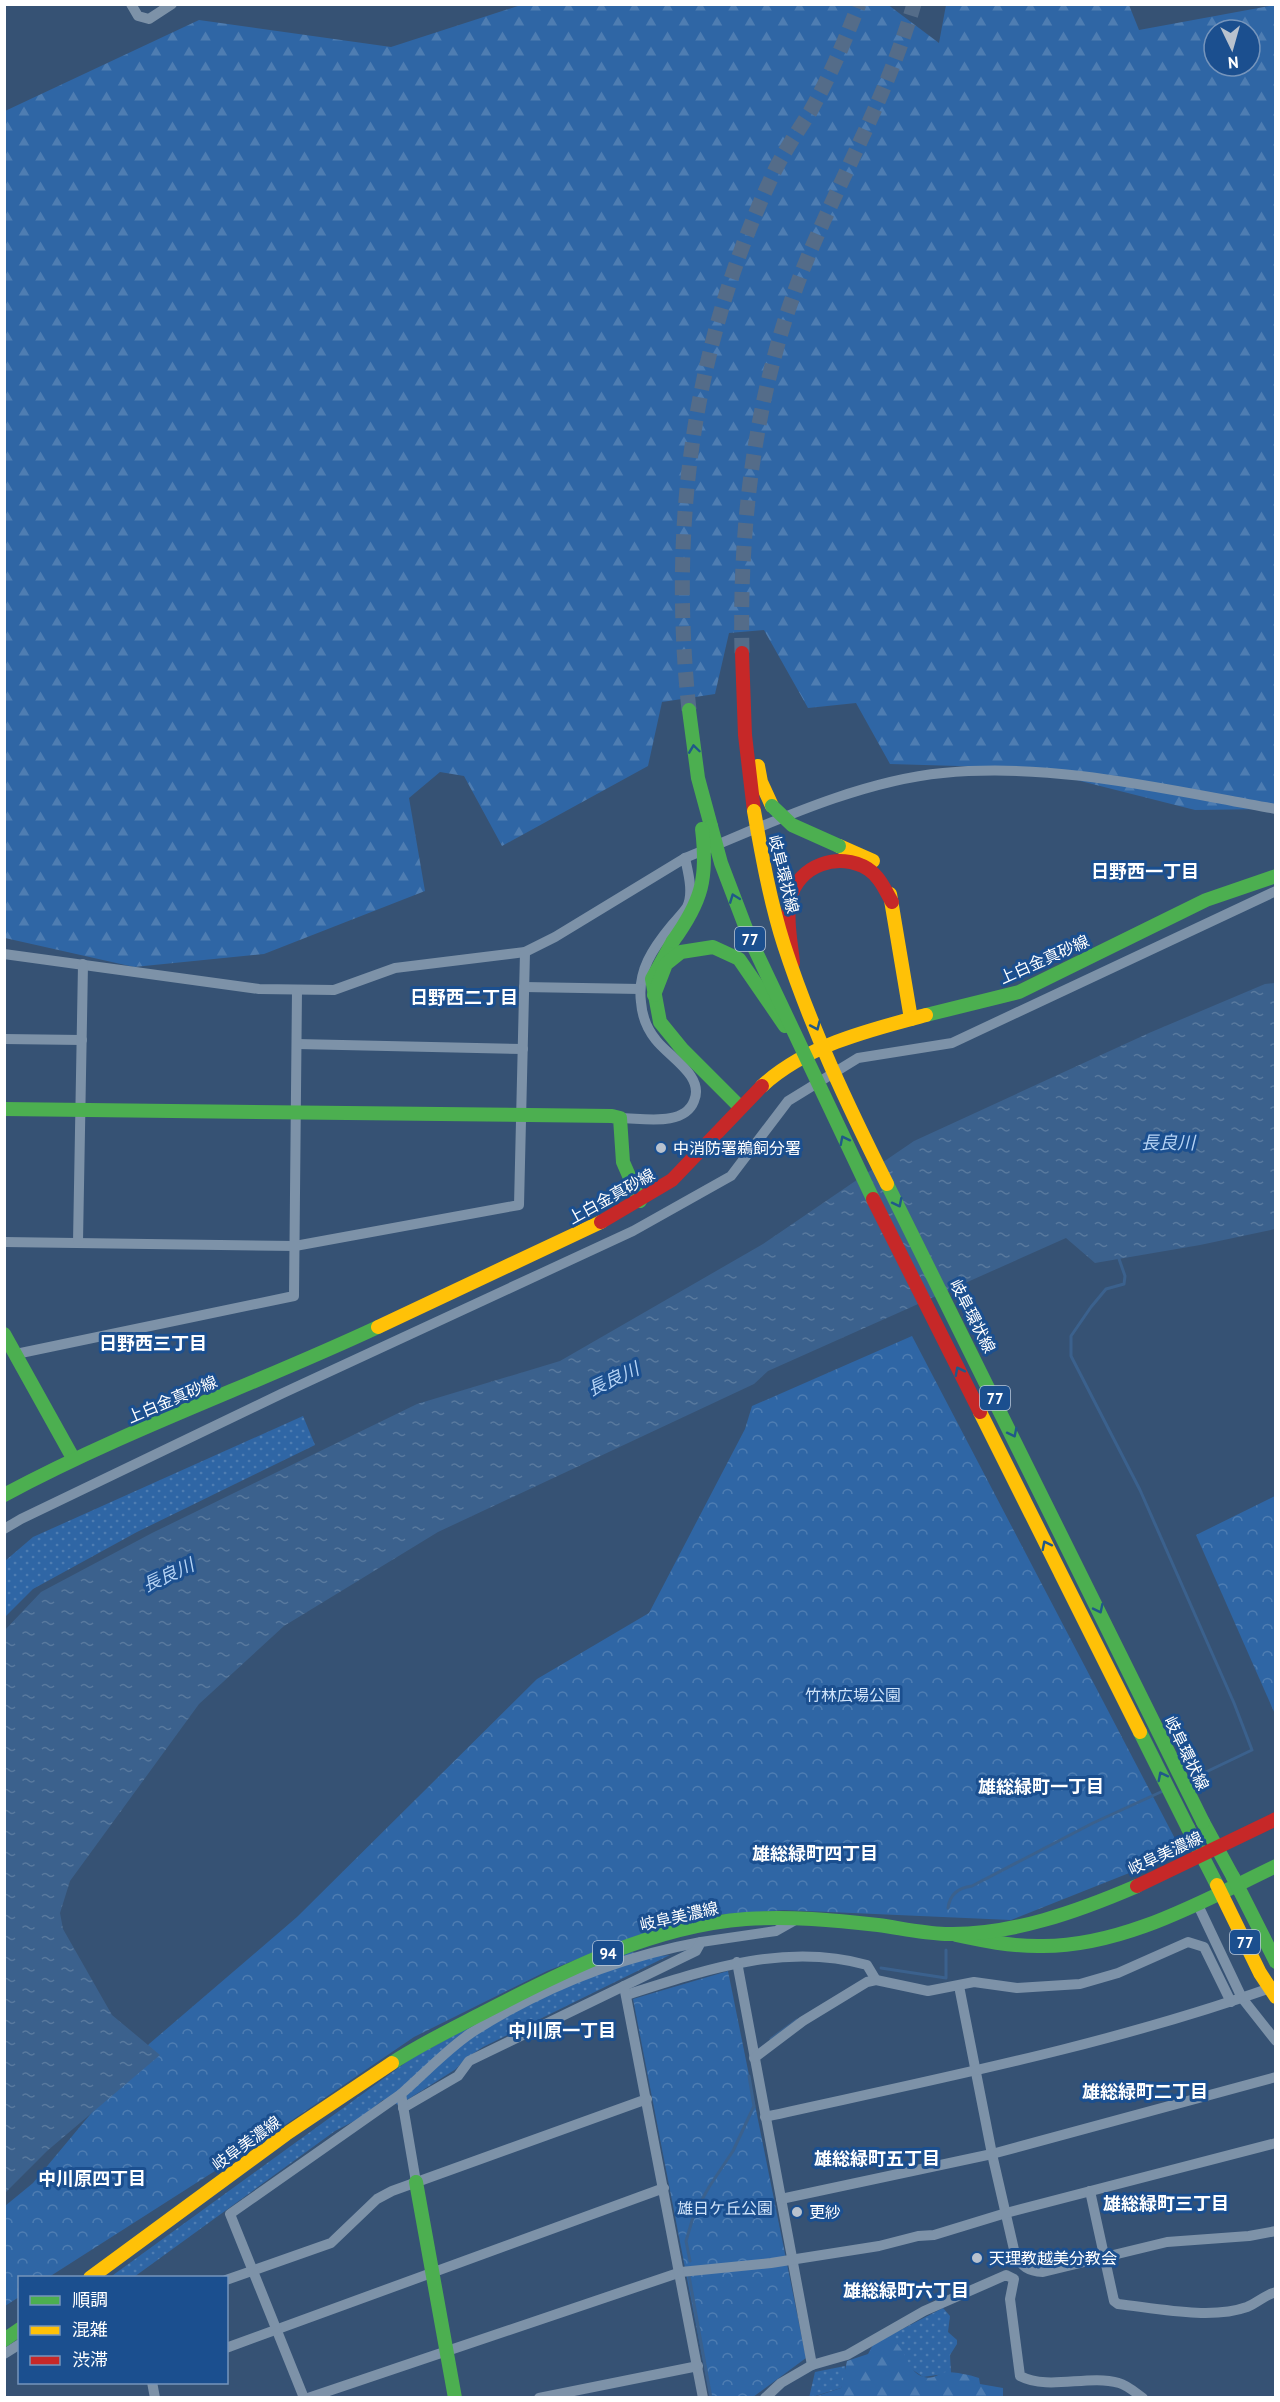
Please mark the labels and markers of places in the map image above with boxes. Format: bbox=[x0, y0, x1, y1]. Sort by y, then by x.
place label: 中消防署鵜飼分署 bbox=[673, 1138, 801, 1158]
marker: 中消防署鵜飼分署 bbox=[654, 1141, 668, 1155]
place label: 更紗 bbox=[809, 2202, 841, 2222]
marker: 更紗 bbox=[790, 2205, 804, 2219]
place label: 天理教越美分教会 bbox=[989, 2248, 1117, 2268]
marker: 天理教越美分教会 bbox=[970, 2251, 984, 2265]

